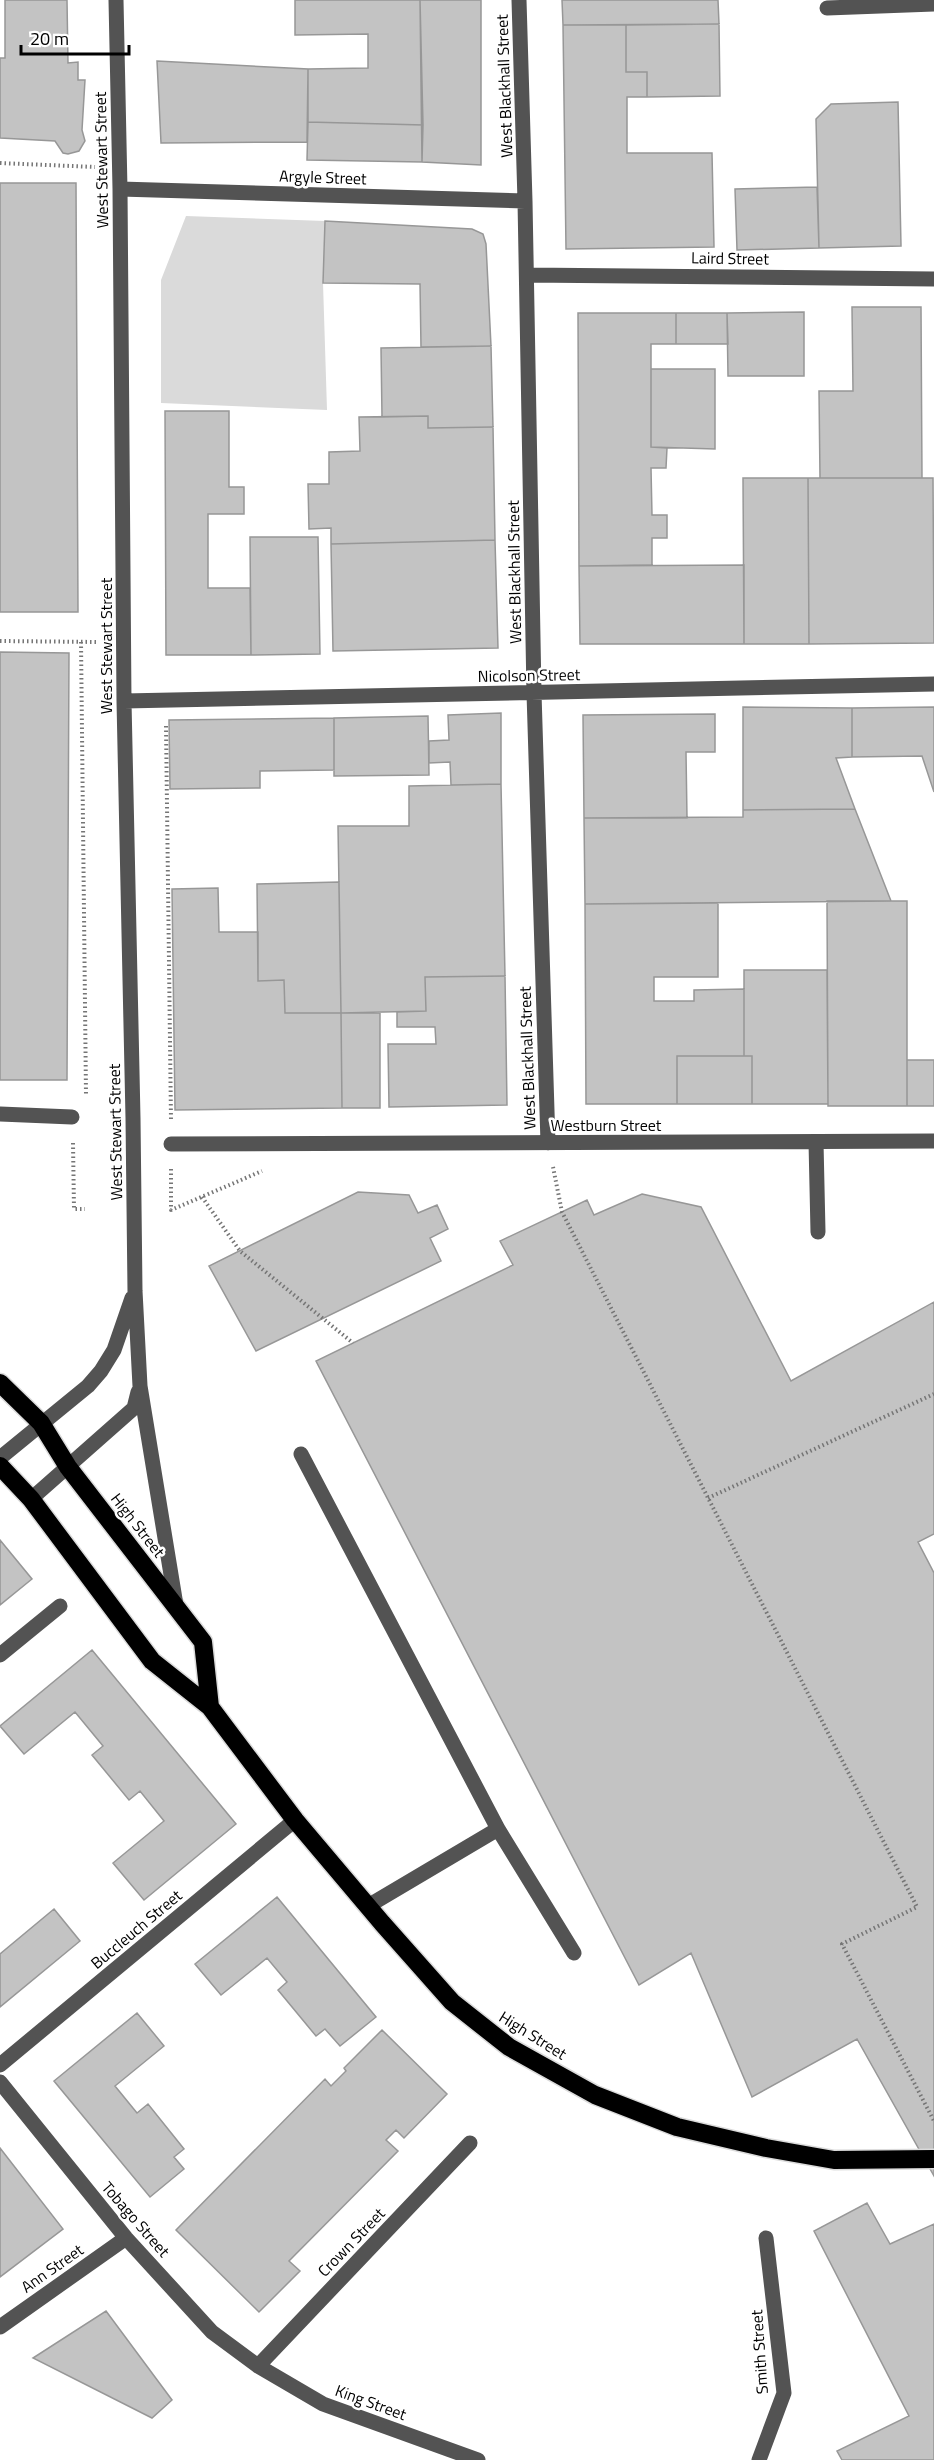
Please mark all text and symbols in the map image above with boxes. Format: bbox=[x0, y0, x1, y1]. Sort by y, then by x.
street label: West Blackhall Street bbox=[489, 14, 518, 158]
scale bar bbox=[21, 18, 129, 56]
text: 20 m bbox=[30, 25, 69, 52]
street label: West Stewart Street bbox=[88, 91, 114, 229]
street label: Argyle Street bbox=[279, 163, 367, 191]
street label: Laird Street bbox=[691, 245, 769, 271]
street label: West Blackhall Street bbox=[501, 500, 527, 644]
street label: West Stewart Street bbox=[94, 577, 118, 714]
street label: Nicolson Street bbox=[478, 662, 581, 688]
street label: West Blackhall Street bbox=[512, 986, 541, 1130]
street label: West Stewart Street bbox=[102, 1063, 128, 1201]
street label: Westburn Street bbox=[551, 1113, 662, 1137]
street label: High Street bbox=[105, 1488, 171, 1563]
street label: Buccleuch Street bbox=[85, 1883, 187, 1974]
street label: High Street bbox=[494, 2005, 572, 2065]
street label: Tobago Street bbox=[96, 2176, 176, 2262]
street label: Crown Street bbox=[312, 2202, 390, 2282]
street label: Ann Street bbox=[16, 2237, 88, 2298]
street label: Smith Street bbox=[744, 2309, 774, 2395]
street label: King Street bbox=[332, 2378, 410, 2426]

